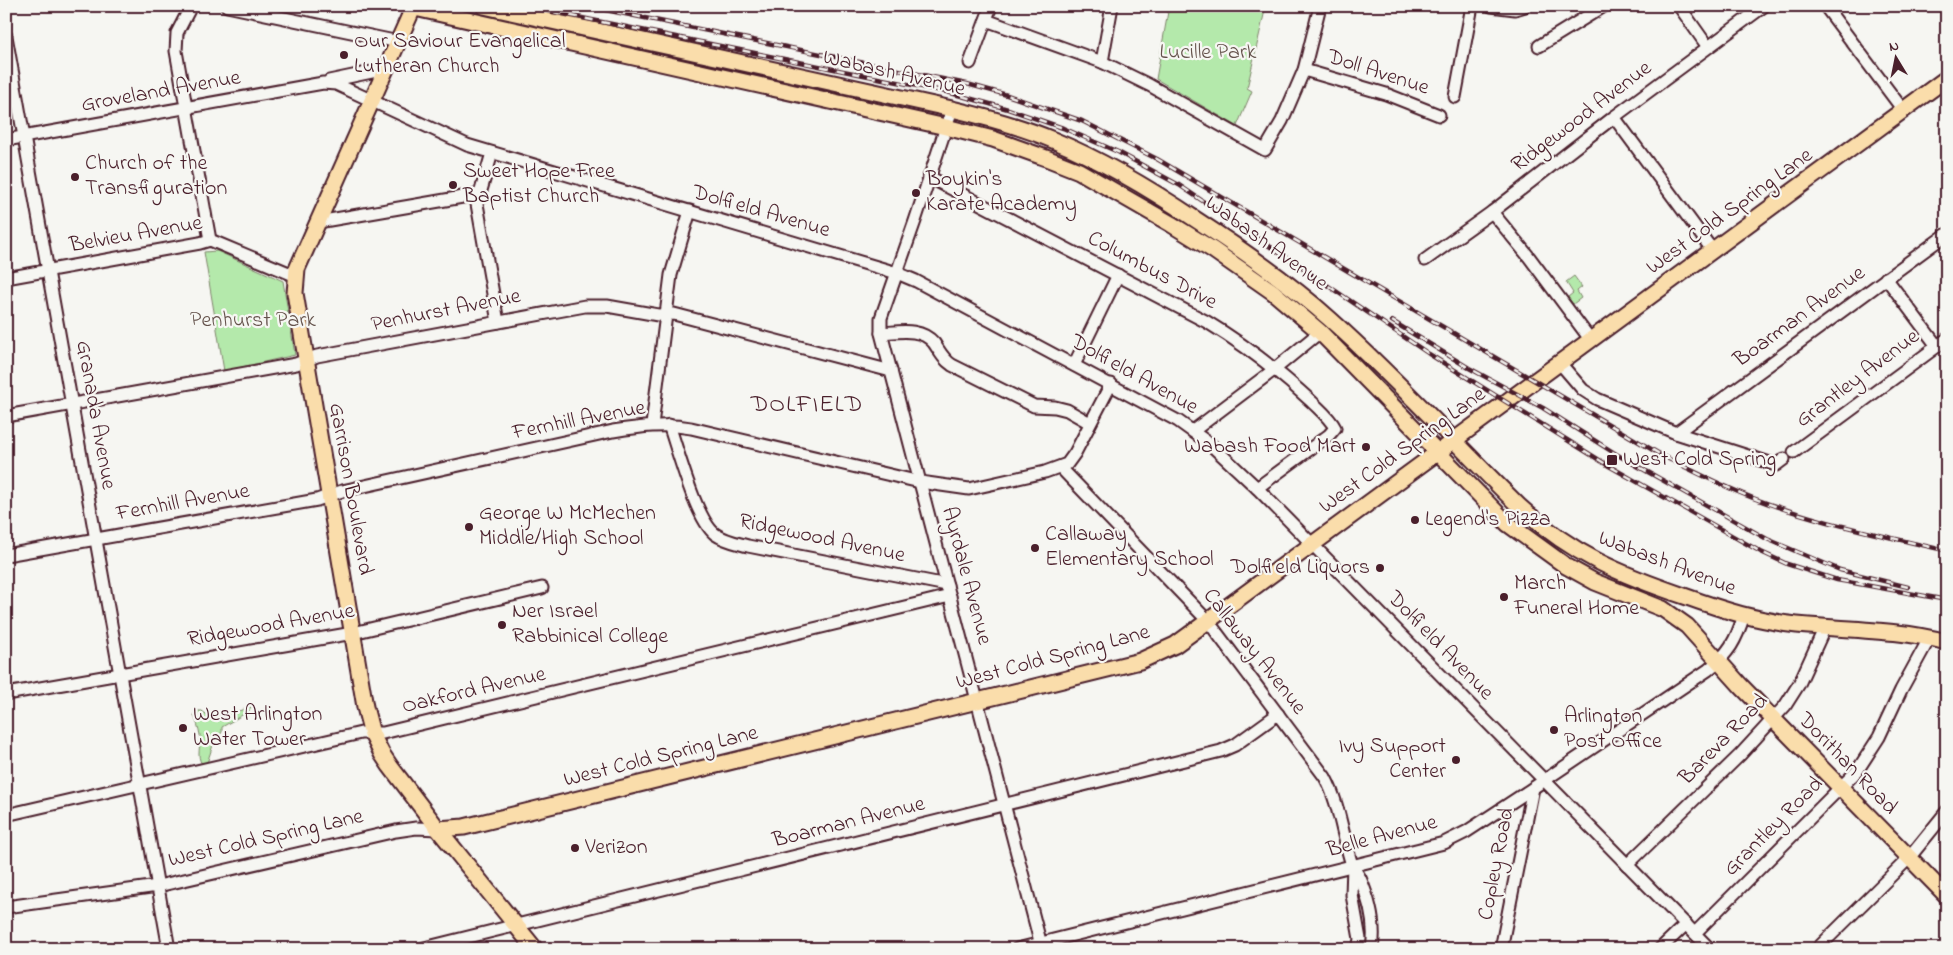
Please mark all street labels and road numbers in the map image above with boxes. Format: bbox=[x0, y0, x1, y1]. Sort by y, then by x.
street label: Doll Avenue bbox=[1322, 41, 1433, 105]
street label: Wabash Avenue bbox=[820, 42, 969, 106]
street label: Ridgewood Avenue bbox=[1505, 53, 1660, 181]
street label: Groveland Avenue bbox=[79, 62, 243, 122]
street label: West Cold Spring Lane bbox=[1640, 140, 1821, 284]
street label: Dolfield Avenue bbox=[687, 177, 834, 247]
street label: Wabash Avenue bbox=[1198, 188, 1334, 300]
street label: Belvieu Avenue bbox=[66, 208, 205, 263]
street label: Columbus Drive bbox=[1081, 223, 1223, 319]
street label: Boarman Avenue bbox=[1727, 258, 1873, 376]
street label: Penhurst Avenue bbox=[368, 281, 524, 341]
street label: Grantley Avenue bbox=[1789, 322, 1927, 437]
street label: Dolfield Avenue bbox=[1063, 326, 1204, 423]
street label: Granada Avenue bbox=[66, 338, 124, 492]
street label: West Cold Spring Lane bbox=[1313, 379, 1494, 523]
street label: Fernhill Avenue bbox=[509, 392, 648, 450]
street label: Garrison Boulevard bbox=[319, 400, 381, 578]
street label: Fernhill Avenue bbox=[113, 476, 252, 531]
street label: Ayrdale Avenue bbox=[931, 503, 1000, 649]
street label: Ridgewood Avenue bbox=[736, 506, 908, 573]
street label: Wabash Avenue bbox=[1593, 523, 1741, 605]
street label: Callaway Avenue bbox=[1193, 582, 1314, 723]
street label: Dolfield Avenue bbox=[1378, 583, 1501, 708]
street label: Ridgewood Avenue bbox=[185, 596, 357, 657]
street label: West Cold Spring Lane bbox=[953, 617, 1154, 700]
street label: Oakford Avenue bbox=[399, 659, 549, 723]
street label: Bareva Road bbox=[1671, 687, 1776, 794]
street label: Dorithan Road bbox=[1789, 705, 1904, 823]
street label: West Cold Spring Lane bbox=[560, 717, 762, 798]
street label: Grantley Road bbox=[1717, 770, 1832, 885]
street label: Boarman Avenue bbox=[768, 789, 929, 858]
street label: West Cold Spring Lane bbox=[165, 801, 367, 878]
street label: Copley Road bbox=[1470, 805, 1525, 923]
street label: Belle Avenue bbox=[1322, 807, 1441, 867]

